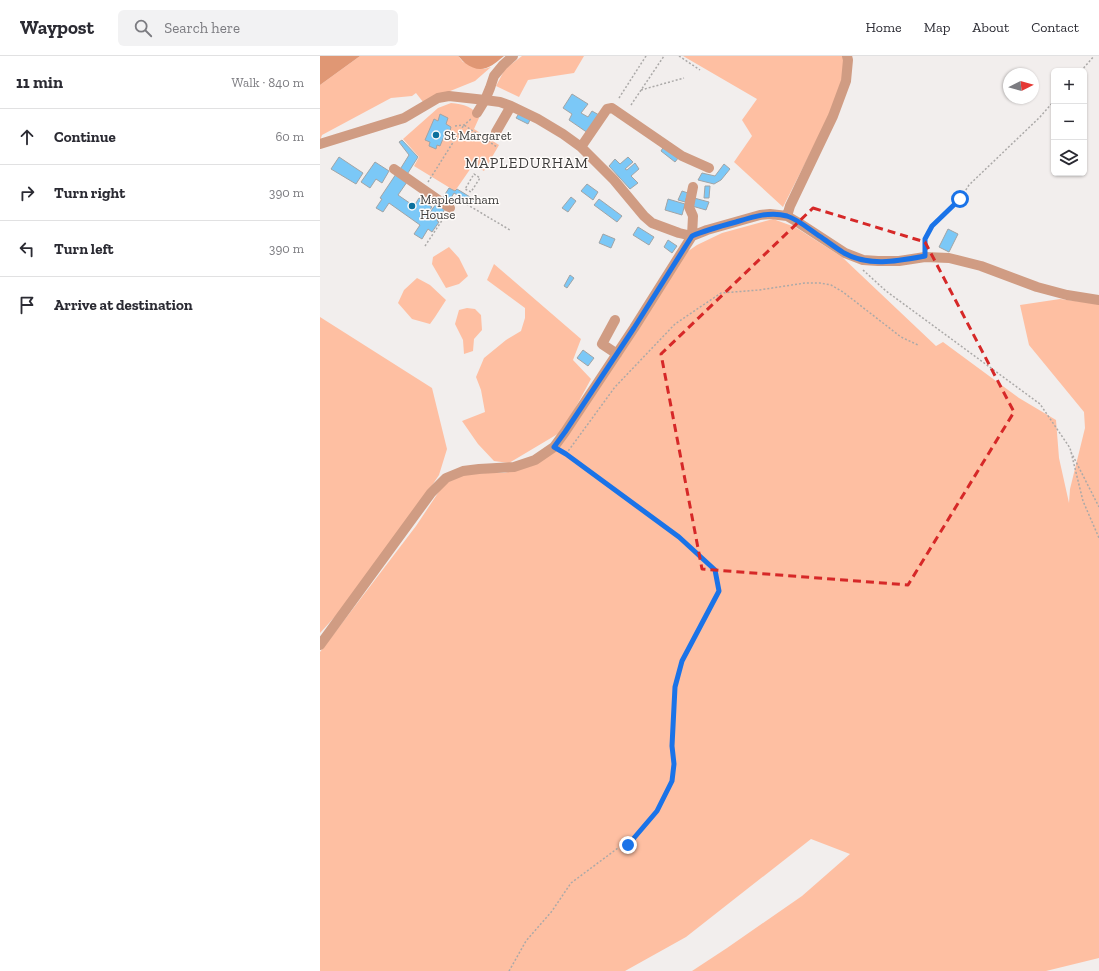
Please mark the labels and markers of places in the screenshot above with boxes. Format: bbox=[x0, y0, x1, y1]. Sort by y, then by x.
place label: St Margaret bbox=[444, 128, 512, 143]
marker: St Margaret bbox=[431, 130, 441, 140]
place label: Mapledurham House bbox=[420, 192, 500, 222]
marker: Mapledurham House bbox=[407, 201, 417, 211]

